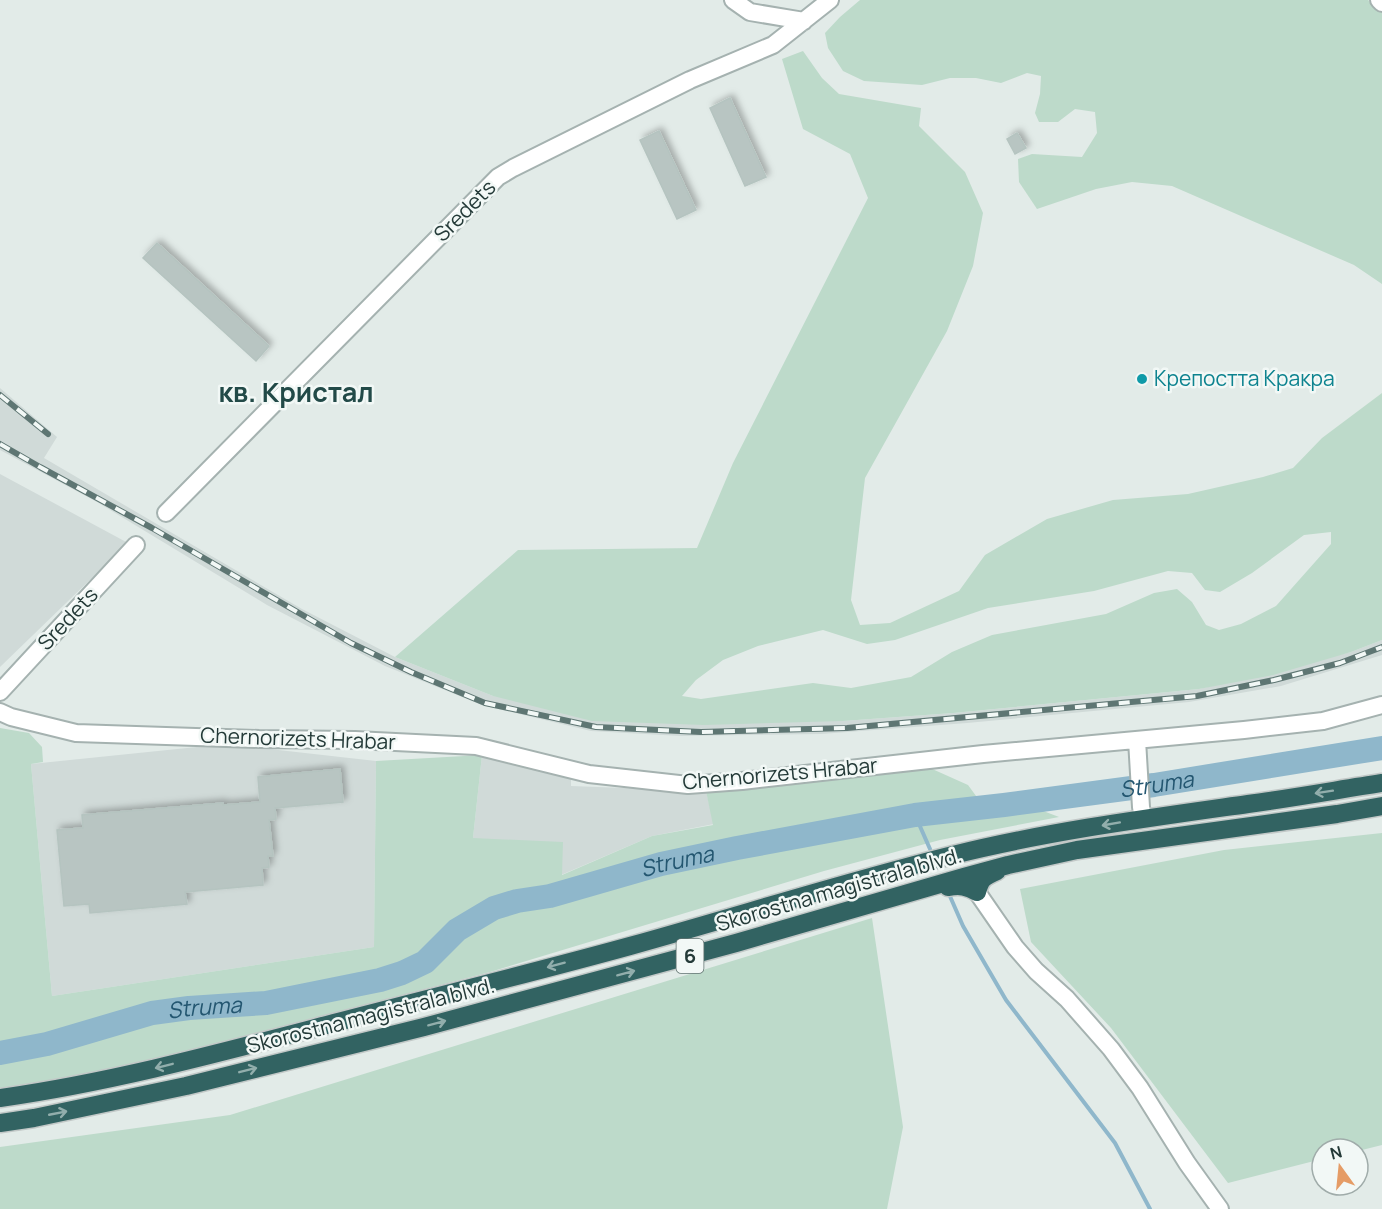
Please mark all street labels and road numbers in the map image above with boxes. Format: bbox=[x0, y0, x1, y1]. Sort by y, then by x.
street label: Sredets bbox=[427, 173, 501, 247]
street label: Sredets bbox=[31, 581, 104, 656]
street label: Chernorizets Hrabar bbox=[200, 721, 397, 755]
street label: Chernorizets Hrabar bbox=[681, 750, 879, 795]
street label: Skorostna magistrala blvd. bbox=[713, 841, 965, 938]
road number: 6 bbox=[676, 939, 704, 973]
street label: Skorostna magistrala blvd. bbox=[244, 971, 497, 1059]

